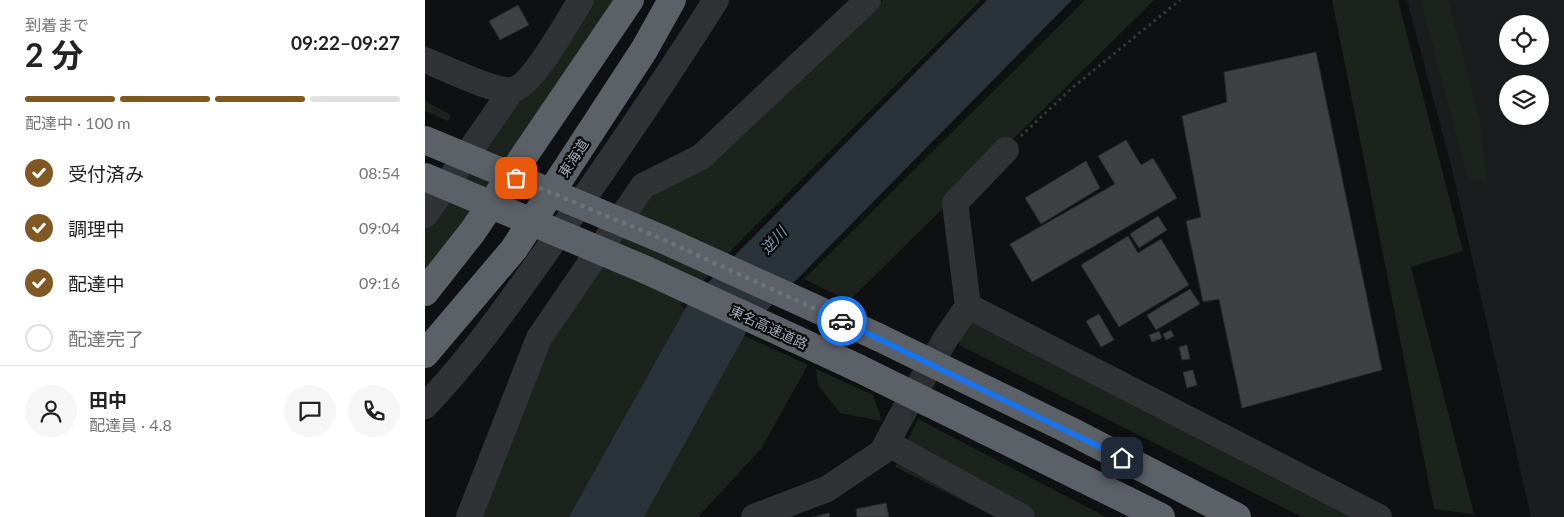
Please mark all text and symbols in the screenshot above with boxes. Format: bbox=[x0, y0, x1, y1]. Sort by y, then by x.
text: 到着まで bbox=[25, 15, 89, 34]
map controls bbox=[1499, 15, 1549, 125]
button: locate bbox=[1499, 15, 1549, 65]
text: 09:22–09:27 bbox=[291, 31, 400, 54]
text: 2 分 bbox=[25, 35, 83, 74]
button: layers bbox=[1499, 75, 1549, 125]
text: 配達中 · 100 m bbox=[25, 113, 130, 132]
street label: 東海道 bbox=[554, 136, 592, 180]
pin bbox=[495, 157, 537, 199]
icon: check bbox=[25, 159, 53, 187]
text: 受付済み bbox=[68, 162, 144, 185]
text: 08:54 bbox=[359, 163, 400, 182]
icon: bag bbox=[502, 164, 530, 192]
icon: check bbox=[25, 214, 53, 242]
text: 調理中 bbox=[68, 217, 125, 240]
text: 09:04 bbox=[359, 218, 400, 237]
water label: 逆川 bbox=[756, 221, 791, 257]
icon: check bbox=[25, 269, 53, 297]
text: 配達中 bbox=[68, 272, 125, 295]
text: 09:16 bbox=[359, 273, 400, 292]
courier bbox=[817, 296, 867, 346]
street label: 東名高速道路 bbox=[727, 302, 811, 352]
icon: car bbox=[828, 307, 856, 335]
text: 配達完了 bbox=[68, 327, 144, 350]
button: person bbox=[25, 385, 77, 437]
button: chat bbox=[284, 385, 336, 437]
button: phone bbox=[348, 385, 400, 437]
text: 田中 bbox=[89, 388, 127, 411]
text: 配達員 · 4.8 bbox=[89, 415, 172, 434]
pin bbox=[1101, 437, 1143, 479]
icon: home bbox=[1108, 444, 1136, 472]

